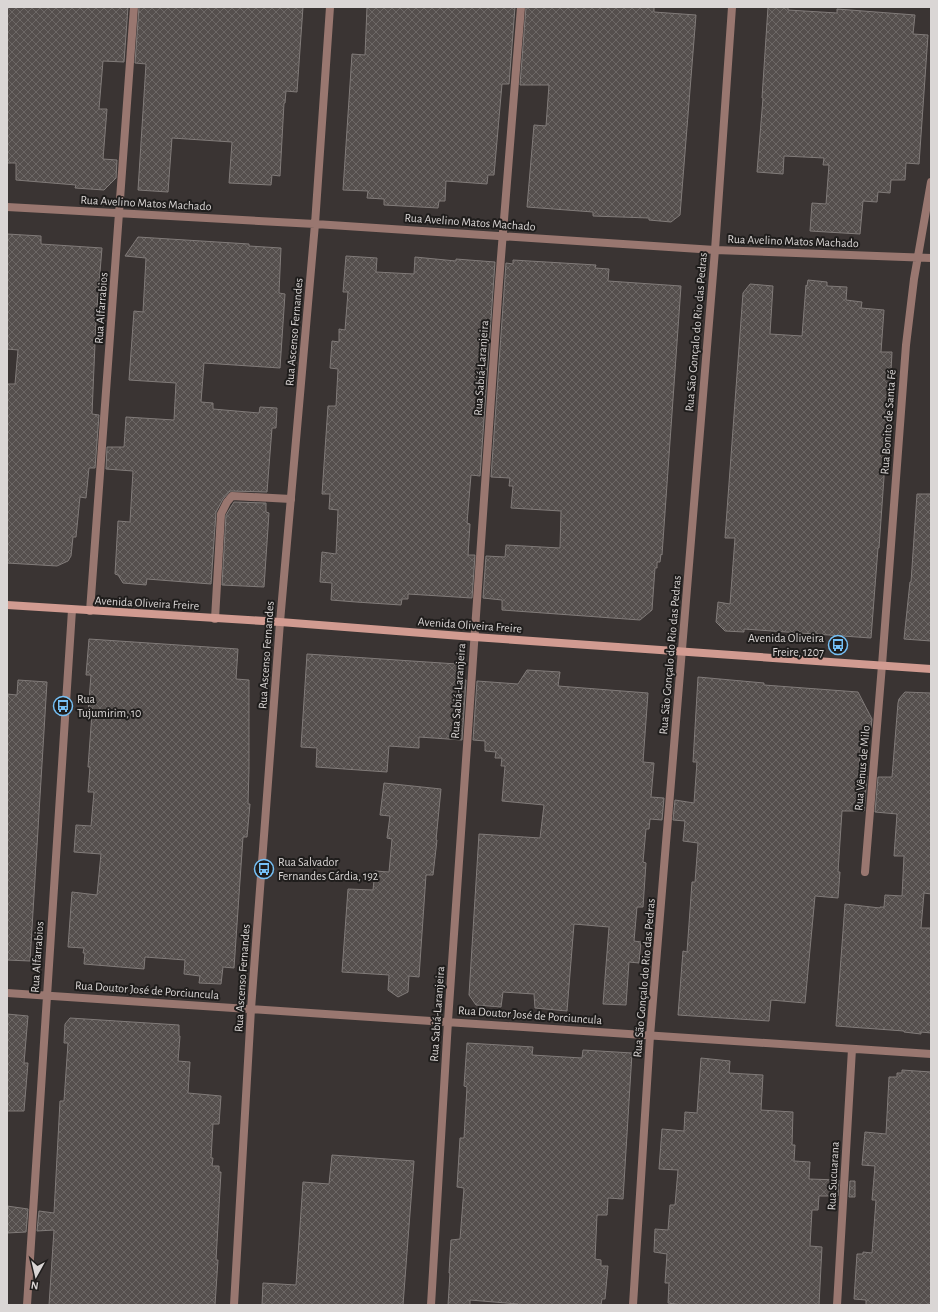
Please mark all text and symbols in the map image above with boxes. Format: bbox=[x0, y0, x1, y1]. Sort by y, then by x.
street label: Rua Avelino Matos Machado bbox=[80, 194, 212, 212]
street label: Rua Avelino Matos Machado bbox=[404, 211, 536, 233]
street label: Rua Avelino Matos Machado bbox=[727, 233, 859, 249]
street label: Rua São Gonçalo do Rio das Pedras bbox=[683, 252, 709, 412]
street label: Rua Alfarrabios bbox=[93, 272, 109, 344]
street label: Rua Ascenso Fernandes bbox=[283, 278, 305, 386]
street label: Rua Sabiá-Laranjeira bbox=[472, 319, 491, 416]
street label: Rua Bonito de Santa Fé bbox=[878, 369, 898, 475]
street label: Rua São Gonçalo do Rio das Pedras bbox=[657, 575, 683, 735]
street label: Avenida Oliveira Freire bbox=[94, 594, 200, 612]
street label: Rua Ascenso Fernandes bbox=[256, 601, 276, 709]
street label: Avenida Oliveira Freire bbox=[417, 615, 523, 635]
place label: Avenida Oliveira Freire, 1207 bbox=[748, 632, 824, 658]
bus stop icon: Avenida Oliveira Freire, 1207 bbox=[827, 634, 849, 656]
street label: Rua Sabiá-Laranjeira bbox=[449, 642, 468, 739]
place label: Rua Tujumirim, 10 bbox=[77, 693, 141, 720]
bus stop icon: Rua Tujumirim, 10 bbox=[52, 695, 74, 717]
street label: Rua Vênus de Milo bbox=[852, 725, 872, 811]
place label: Rua Salvador Fernandes Cárdia, 192 bbox=[278, 856, 379, 882]
bus stop icon: Rua Salvador Fernandes Cárdia, 192 bbox=[253, 858, 275, 880]
street label: Rua São Gonçalo do Rio das Pedras bbox=[631, 898, 657, 1058]
street label: Rua Alfarrabios bbox=[29, 921, 45, 993]
street label: Rua Ascenso Fernandes bbox=[232, 924, 252, 1032]
street label: Rua Sabiá-Laranjeira bbox=[428, 965, 447, 1062]
street label: Rua Doutor José de Porciuncula bbox=[74, 979, 220, 1001]
street label: Rua Doutor José de Porciuncula bbox=[457, 1004, 603, 1026]
street label: Rua Sucuarana bbox=[825, 1141, 841, 1211]
north arrow bbox=[16, 1256, 56, 1296]
text: N bbox=[30, 1279, 39, 1291]

